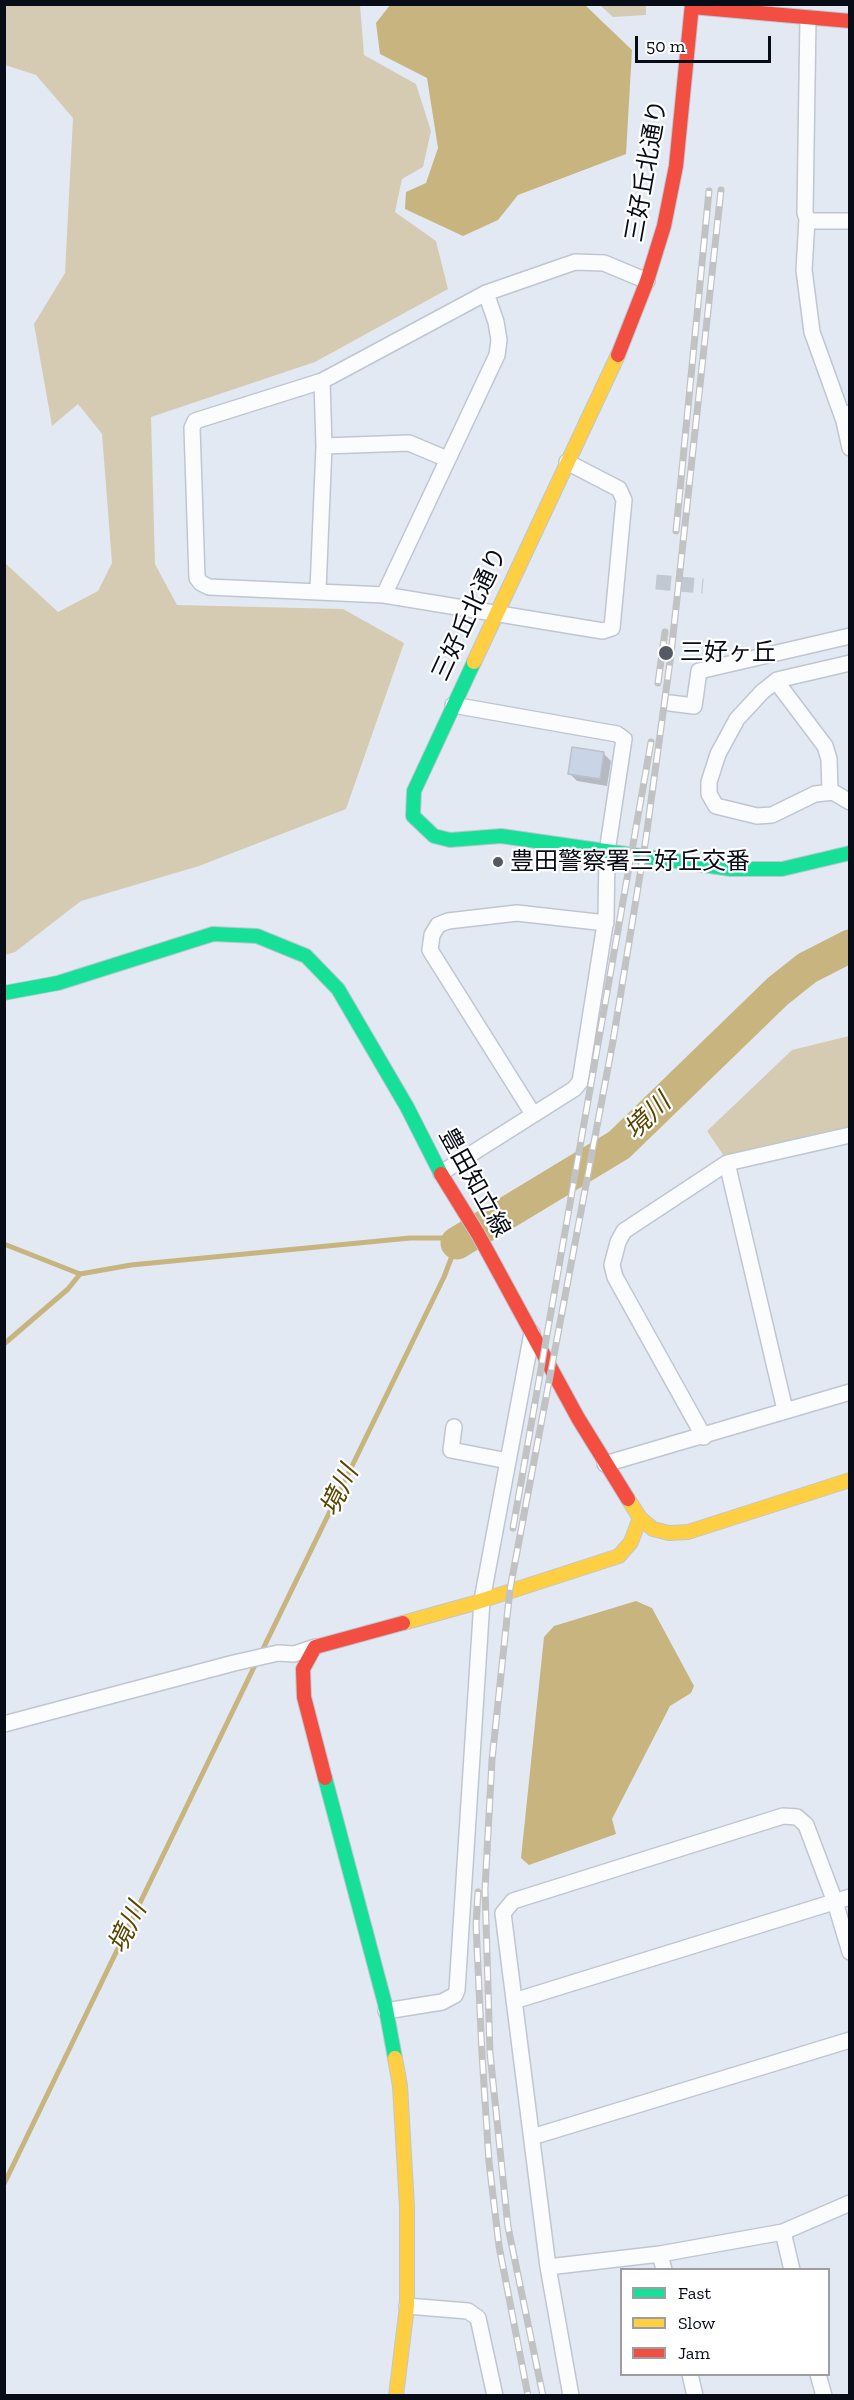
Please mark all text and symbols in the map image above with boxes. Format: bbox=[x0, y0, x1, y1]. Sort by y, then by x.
scale bar bbox=[638, 24, 774, 62]
text: 50 m bbox=[646, 35, 685, 57]
street label: 三好丘北通り bbox=[620, 98, 674, 244]
street label: 三好丘北通り bbox=[427, 543, 513, 685]
place label: 三好ヶ丘 bbox=[680, 639, 776, 667]
marker: 三好ヶ丘 bbox=[657, 644, 675, 662]
place label: 豊田警察署三好丘交番 bbox=[510, 848, 750, 876]
marker: 豊田警察署三好丘交番 bbox=[491, 855, 505, 869]
water label: 境川 bbox=[618, 1088, 678, 1146]
street label: 豊田知立線 bbox=[432, 1124, 516, 1242]
water label: 境川 bbox=[315, 1461, 365, 1521]
water label: 境川 bbox=[103, 1898, 153, 1958]
legend bbox=[620, 2268, 830, 2376]
text: Fast bbox=[678, 2282, 711, 2304]
text: Slow bbox=[678, 2312, 715, 2334]
text: Jam bbox=[678, 2342, 710, 2364]

